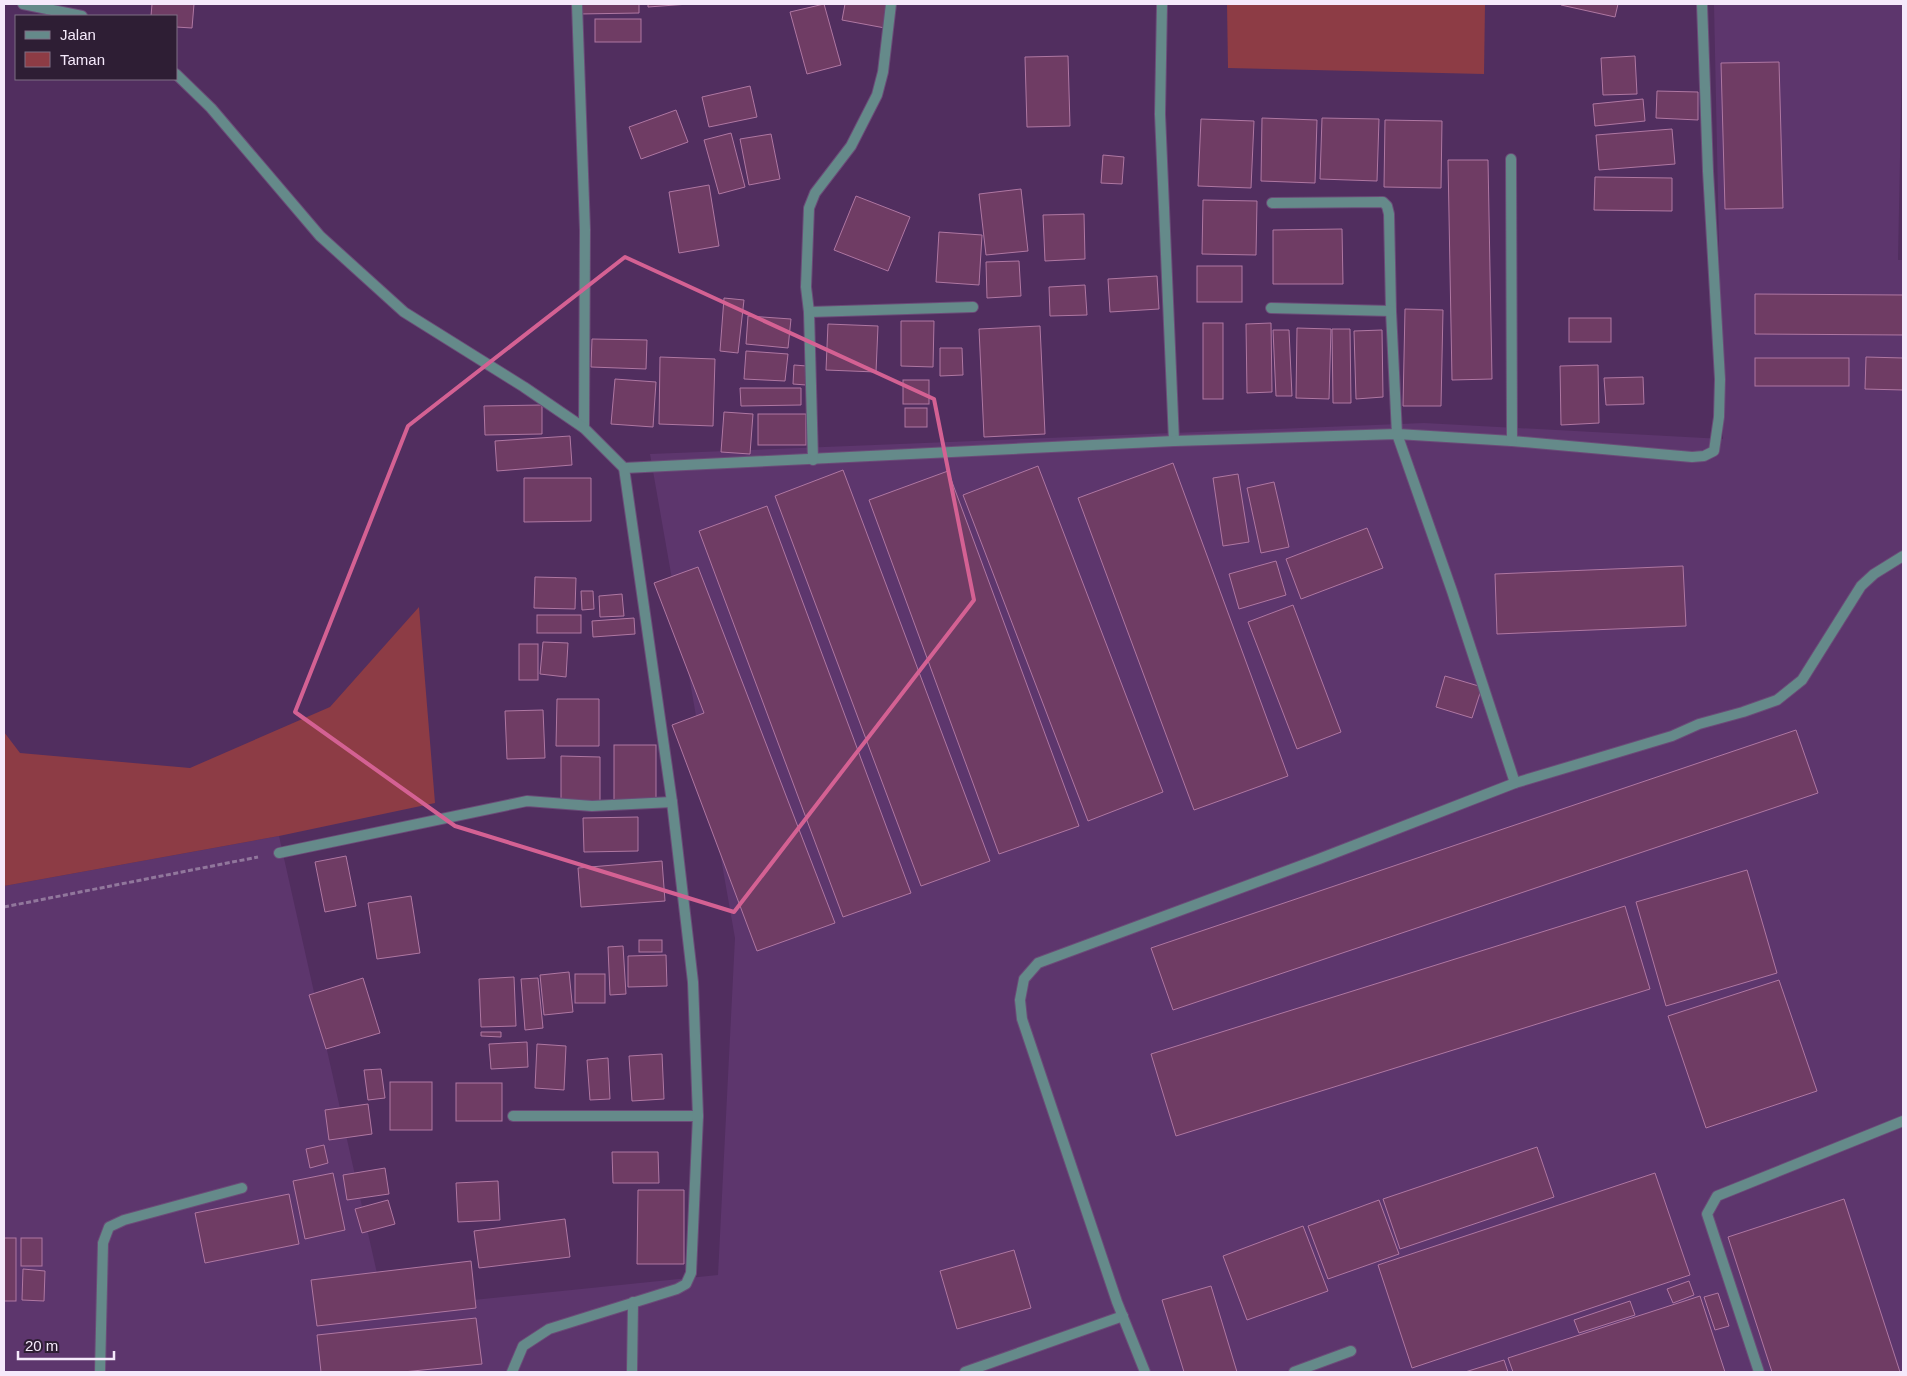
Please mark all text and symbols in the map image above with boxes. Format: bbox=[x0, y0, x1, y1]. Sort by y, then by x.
legend bbox=[15, 15, 178, 80]
text: Jalan bbox=[60, 26, 96, 43]
text: Taman bbox=[60, 51, 105, 68]
scale bar bbox=[18, 1328, 114, 1360]
text: 20 m bbox=[25, 1337, 58, 1354]

